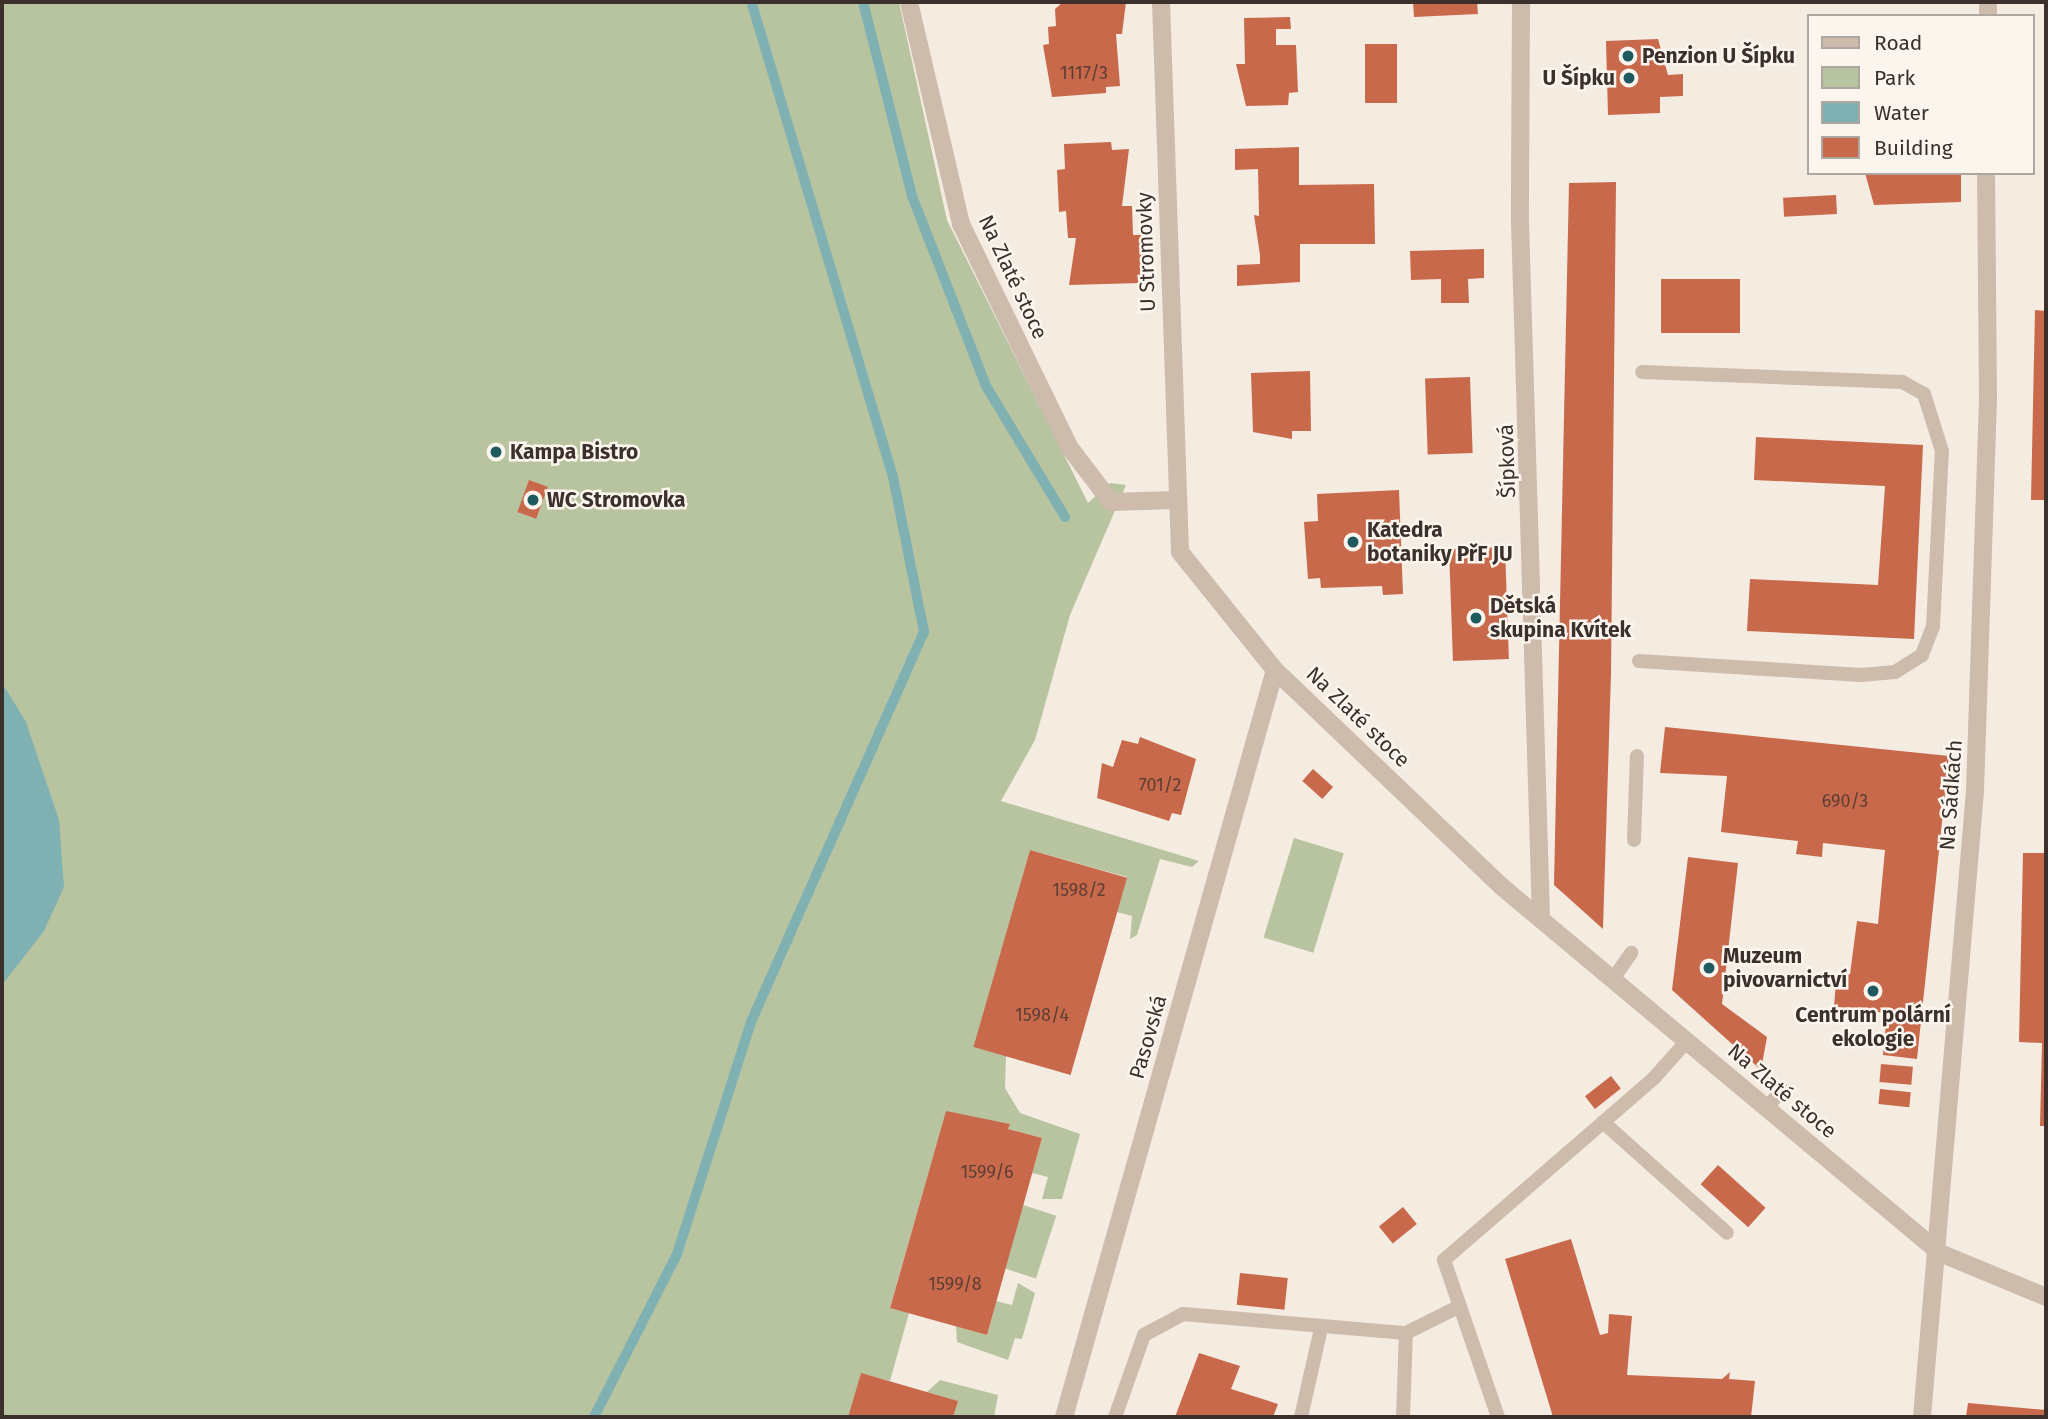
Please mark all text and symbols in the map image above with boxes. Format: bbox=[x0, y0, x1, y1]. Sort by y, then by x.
legend bbox=[1806, 14, 2034, 175]
text: Road bbox=[1874, 30, 1922, 56]
place label: Penzion U Šípku bbox=[1642, 43, 1795, 69]
marker: Penzion U Šípku bbox=[1620, 48, 1636, 64]
house number: 1117/3 bbox=[1060, 62, 1108, 84]
place label: U Šípku bbox=[1542, 65, 1615, 91]
text: Park bbox=[1874, 65, 1915, 91]
marker: U Šípku bbox=[1621, 70, 1637, 86]
text: Water bbox=[1874, 100, 1929, 126]
text: Building bbox=[1874, 135, 1953, 161]
street label: U Stromovky bbox=[1131, 192, 1161, 312]
street label: Na Zlaté stoce bbox=[973, 211, 1053, 343]
street label: Šípková bbox=[1493, 424, 1521, 498]
place label: Kampa Bistro bbox=[510, 439, 638, 465]
marker: Kampa Bistro bbox=[488, 444, 504, 460]
place label: WC Stromovka bbox=[547, 487, 685, 513]
marker: WC Stromovka bbox=[525, 492, 541, 508]
place label: Katedra botaniky PřF JU bbox=[1367, 517, 1513, 567]
marker: Katedra botaniky PřF JU bbox=[1345, 534, 1361, 550]
place label: Dětská skupina Kvítek bbox=[1490, 593, 1631, 643]
marker: Dětská skupina Kvítek bbox=[1468, 610, 1484, 626]
street label: Na Zlaté stoce bbox=[1301, 661, 1415, 773]
street label: Na Sádkách bbox=[1935, 739, 1967, 851]
house number: 701/2 bbox=[1139, 774, 1181, 796]
house number: 690/3 bbox=[1822, 790, 1868, 812]
house number: 1598/2 bbox=[1052, 879, 1106, 901]
place label: Muzeum pivovarnictví bbox=[1723, 943, 1847, 993]
marker: Muzeum pivovarnictví bbox=[1701, 960, 1717, 976]
marker: Centrum polární ekologie bbox=[1865, 983, 1881, 999]
street label: Pasovská bbox=[1124, 992, 1172, 1082]
place label: Centrum polární ekologie bbox=[1795, 1002, 1951, 1052]
house number: 1598/4 bbox=[1015, 1004, 1069, 1026]
street label: Na Zlaté stoce bbox=[1723, 1038, 1841, 1144]
house number: 1599/6 bbox=[960, 1161, 1014, 1183]
house number: 1599/8 bbox=[928, 1273, 982, 1295]

